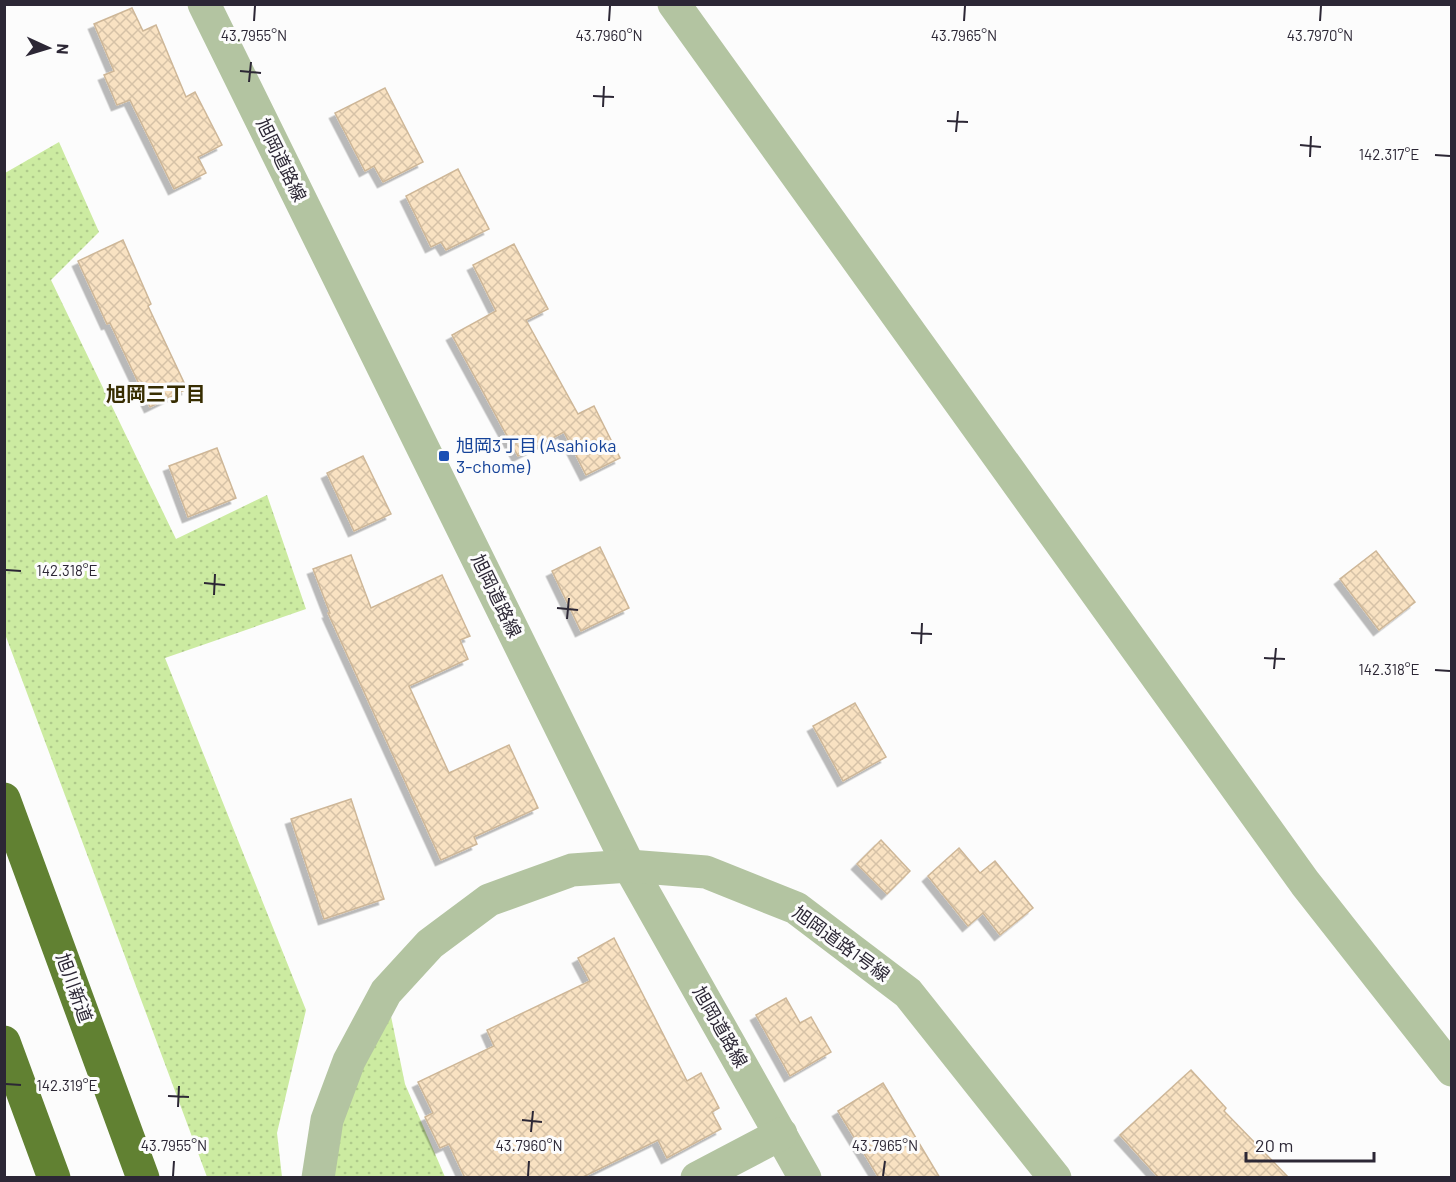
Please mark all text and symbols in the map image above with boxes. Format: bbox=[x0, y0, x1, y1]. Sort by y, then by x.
north arrow bbox=[18, 18, 78, 78]
text: 43.7955°N bbox=[221, 26, 287, 44]
text: 43.7960°N bbox=[575, 26, 643, 44]
text: 43.7965°N bbox=[931, 26, 997, 44]
text: 43.7970°N bbox=[1287, 26, 1353, 44]
text: N bbox=[54, 43, 73, 55]
street label: 旭岡道路線 bbox=[252, 114, 312, 205]
text: 142.317°E bbox=[1359, 145, 1419, 163]
district label: 旭岡三丁目 bbox=[106, 381, 206, 405]
place label: 旭岡3丁目 (Asahioka 3-chome) bbox=[456, 434, 617, 477]
marker: 旭岡3丁目 (Asahioka 3-chome) bbox=[437, 449, 451, 463]
street label: 旭岡道路線 bbox=[467, 550, 527, 641]
text: 142.318°E bbox=[36, 561, 98, 579]
text: 142.318°E bbox=[1358, 660, 1420, 678]
street label: 旭岡道路1号線 bbox=[789, 901, 894, 986]
street label: 旭川新道 bbox=[52, 950, 98, 1025]
street label: 旭岡道路線 bbox=[689, 982, 753, 1071]
text: 142.319°E bbox=[36, 1076, 98, 1094]
scale bar bbox=[1246, 1125, 1374, 1163]
text: 20 m bbox=[1255, 1134, 1293, 1156]
text: 43.7955°N bbox=[141, 1136, 207, 1154]
text: 43.7960°N bbox=[495, 1136, 563, 1154]
text: 43.7965°N bbox=[852, 1136, 918, 1154]

